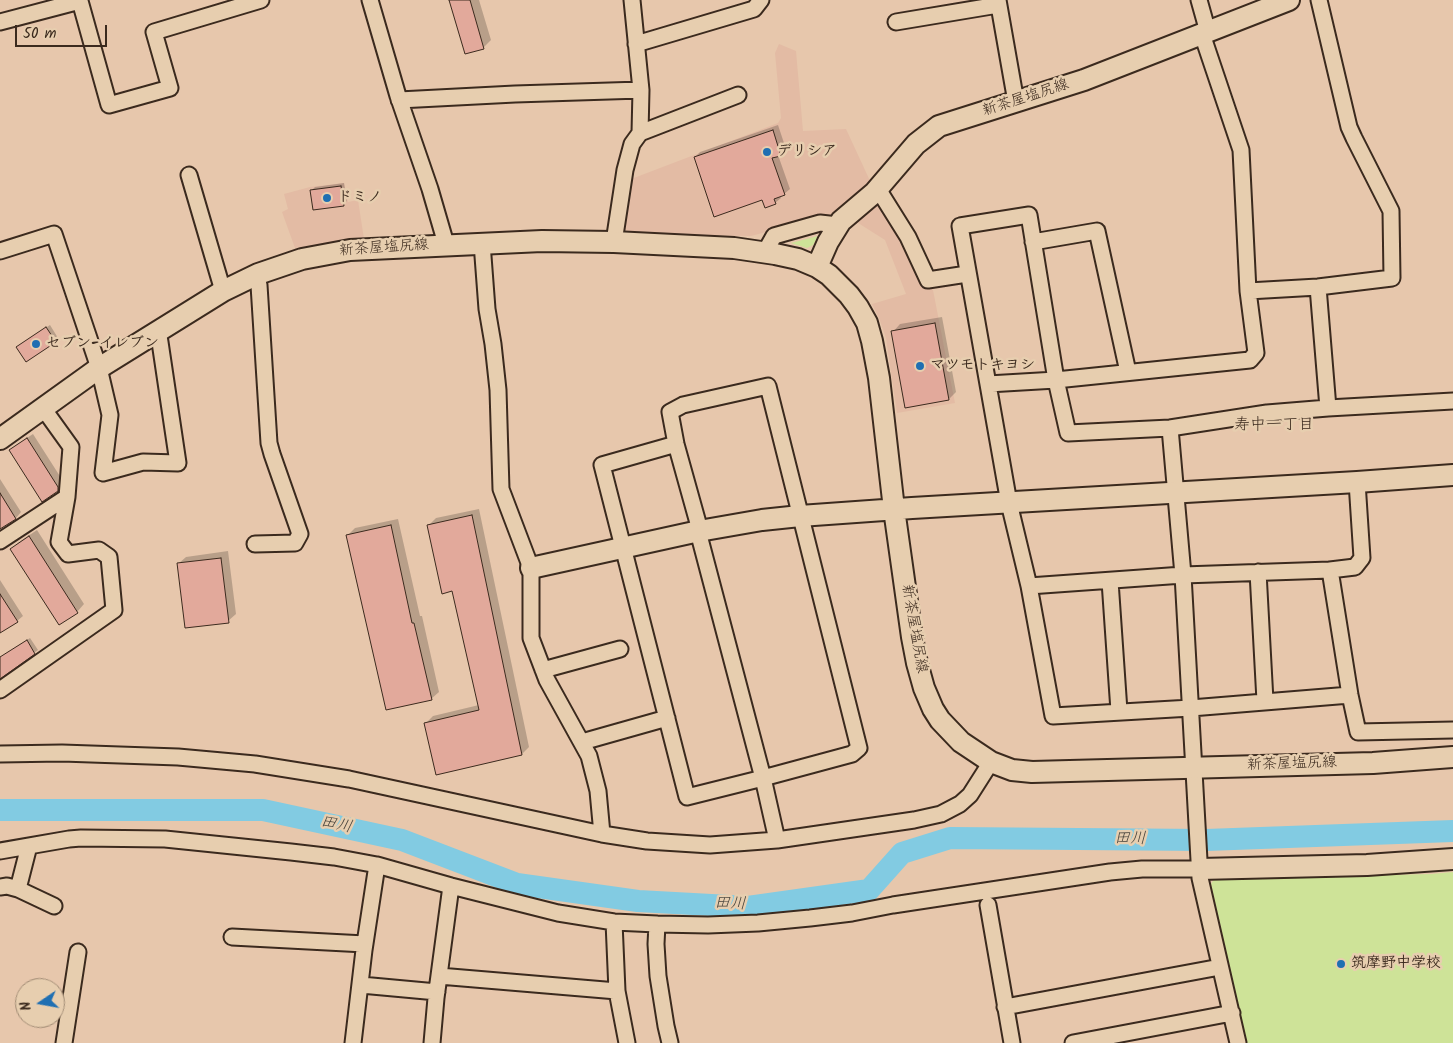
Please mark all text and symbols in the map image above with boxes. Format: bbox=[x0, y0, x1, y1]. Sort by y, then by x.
scale bar bbox=[18, 15, 110, 47]
text: 50 m bbox=[23, 22, 57, 46]
street label: 新茶屋塩尻線 bbox=[980, 77, 1072, 121]
place label: デリシア bbox=[777, 143, 837, 161]
marker: デリシア bbox=[761, 146, 773, 158]
place label: ドミノ bbox=[337, 189, 382, 207]
marker: ドミノ bbox=[321, 192, 333, 204]
street label: 新茶屋塩尻線 bbox=[338, 237, 430, 261]
place label: セブン-イレブン bbox=[46, 335, 159, 353]
marker: セブン-イレブン bbox=[30, 338, 42, 350]
place label: マツモトキヨシ bbox=[930, 357, 1035, 375]
marker: マツモトキヨシ bbox=[914, 360, 926, 372]
district label: 寿中一丁目 bbox=[1234, 416, 1314, 436]
street label: 新茶屋塩尻線 bbox=[896, 583, 930, 675]
street label: 新茶屋塩尻線 bbox=[1247, 754, 1337, 776]
water label: 田川 bbox=[318, 813, 354, 839]
water label: 田川 bbox=[1114, 830, 1146, 850]
water label: 田川 bbox=[714, 895, 746, 915]
place label: 筑摩野中学校 bbox=[1351, 955, 1441, 973]
marker: 筑摩野中学校 bbox=[1335, 958, 1347, 970]
north arrow bbox=[15, 978, 65, 1028]
text: N bbox=[15, 999, 38, 1013]

